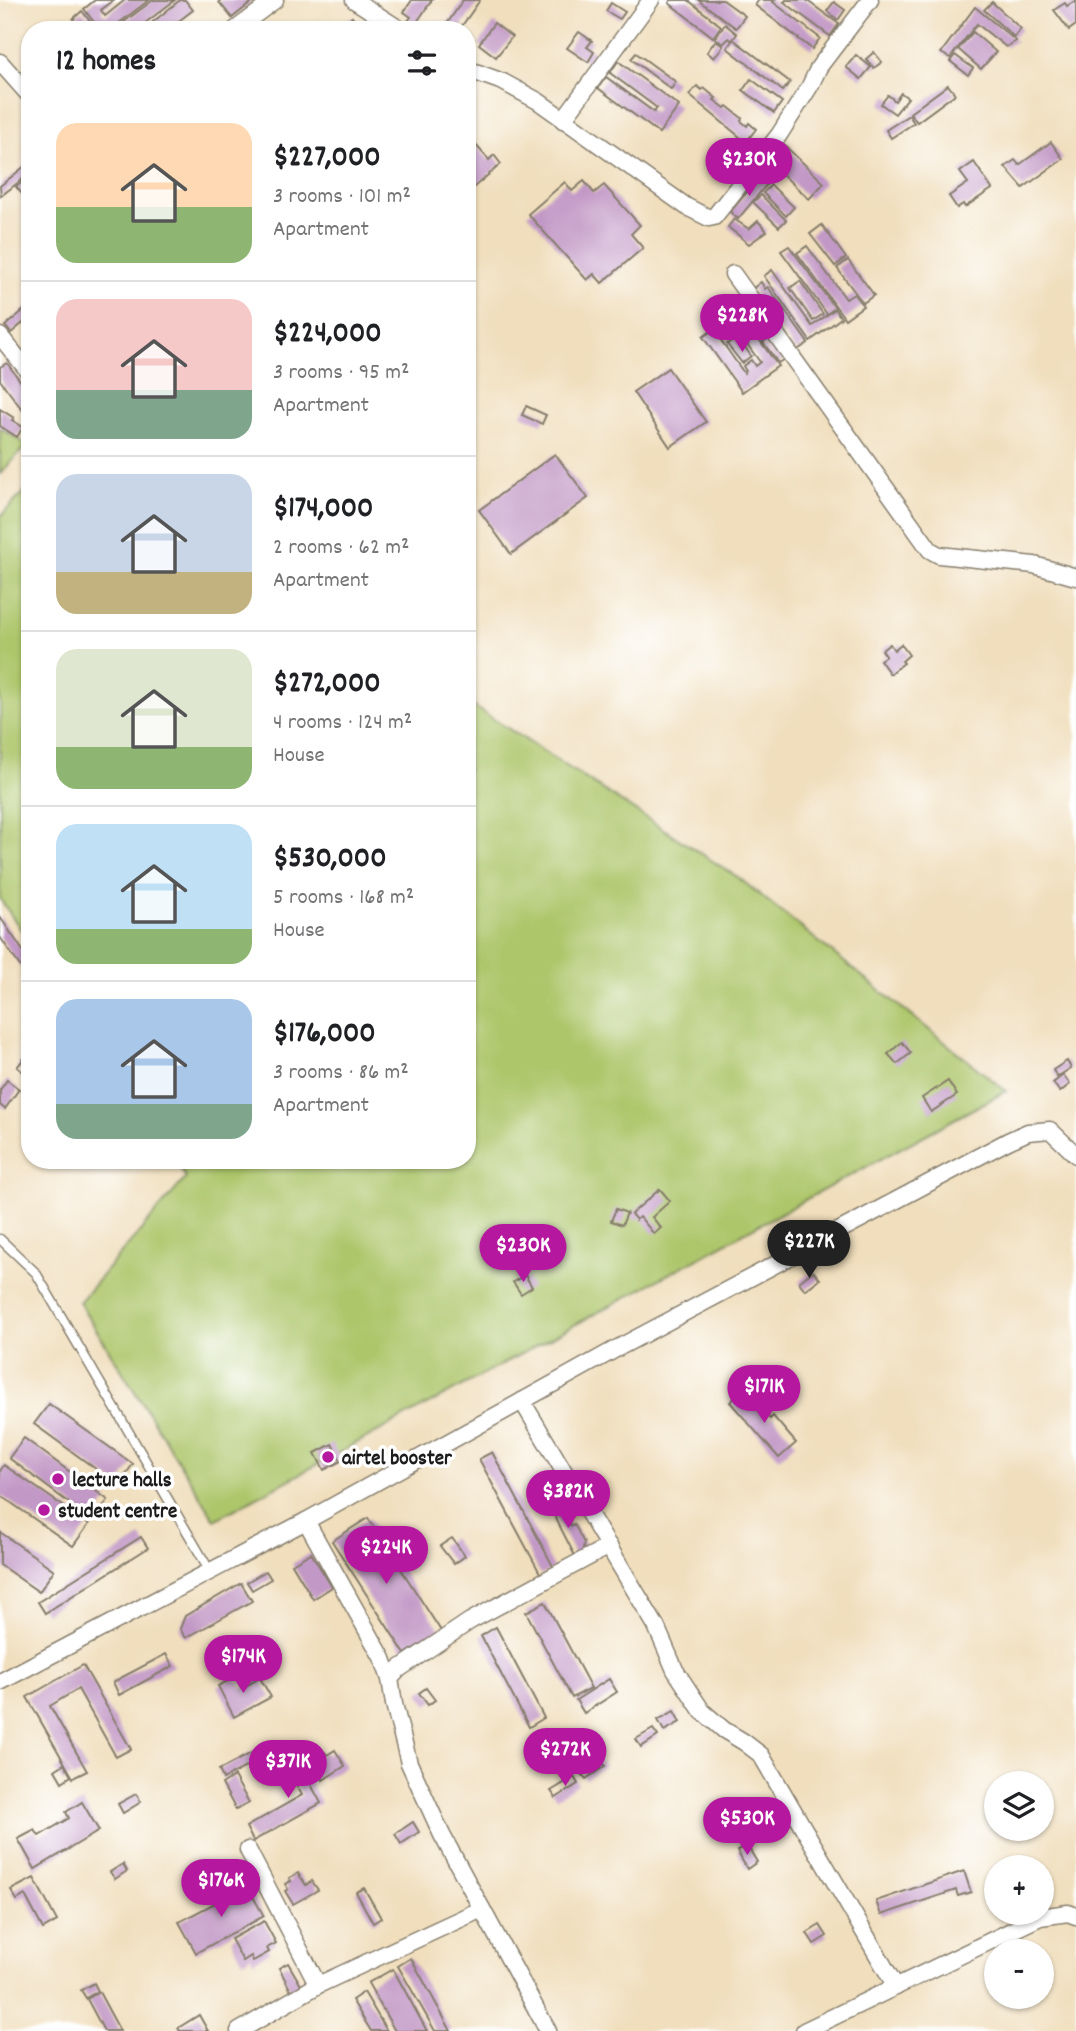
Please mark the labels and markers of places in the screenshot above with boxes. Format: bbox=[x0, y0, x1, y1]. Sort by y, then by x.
pin: $230K bbox=[700, 138, 798, 198]
pin: $228K bbox=[693, 294, 791, 354]
pin: $227K bbox=[760, 1220, 858, 1280]
pin: $230K bbox=[474, 1224, 572, 1284]
pin: $171K bbox=[715, 1366, 813, 1425]
place label: airtel booster bbox=[342, 1445, 453, 1475]
marker: airtel booster bbox=[320, 1449, 336, 1465]
place label: lecture halls bbox=[72, 1467, 172, 1497]
pin: $382K bbox=[519, 1470, 617, 1530]
marker: lecture halls bbox=[50, 1471, 66, 1487]
place label: student centre bbox=[58, 1498, 177, 1528]
marker: student centre bbox=[36, 1502, 52, 1518]
pin: $224K bbox=[337, 1526, 435, 1586]
pin: $174K bbox=[194, 1636, 292, 1695]
pin: $272K bbox=[516, 1728, 614, 1788]
pin: $371K bbox=[239, 1741, 337, 1800]
pin: $530K bbox=[698, 1798, 796, 1857]
pin: $176K bbox=[172, 1860, 270, 1919]

